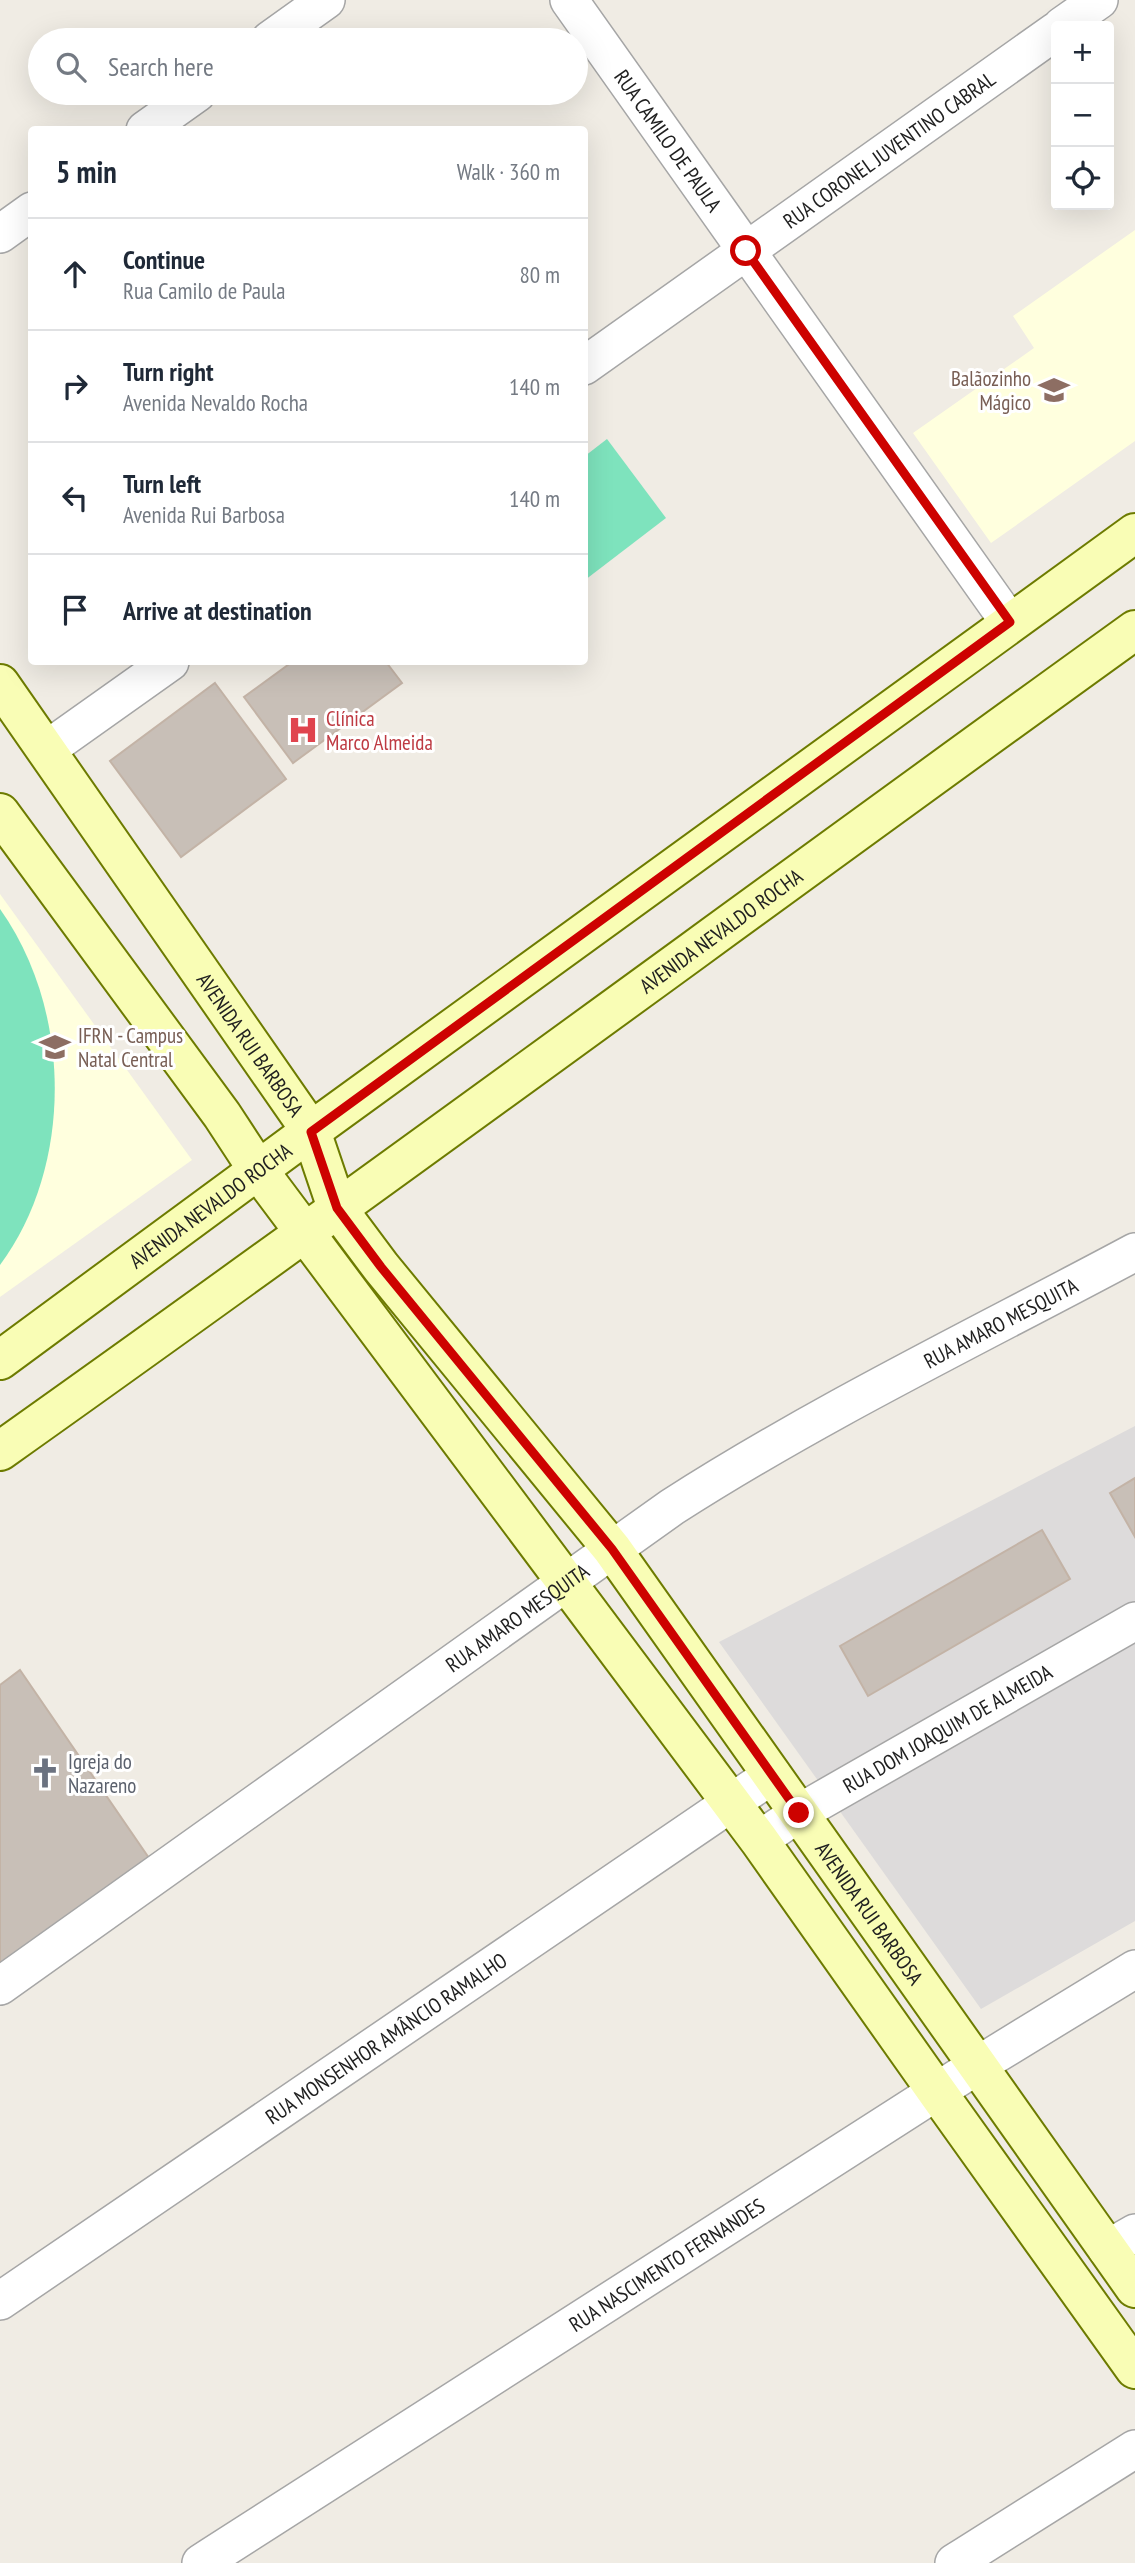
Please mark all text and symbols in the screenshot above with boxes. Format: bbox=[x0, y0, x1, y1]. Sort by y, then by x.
map controls bbox=[1051, 21, 1114, 210]
button: + bbox=[1051, 21, 1114, 84]
search box bbox=[28, 28, 588, 105]
icon: search bbox=[52, 48, 90, 86]
text: Search here bbox=[108, 50, 214, 83]
street label: RUA CAMILO DE PAULA bbox=[609, 64, 728, 217]
street label: RUA CORONEL JUVENTINO CABRAL bbox=[778, 65, 1001, 234]
button: − bbox=[1051, 84, 1114, 147]
button: locate bbox=[1051, 147, 1114, 210]
text: 5 min bbox=[56, 152, 117, 191]
text: Walk · 360 m bbox=[457, 157, 560, 186]
route start bbox=[730, 235, 761, 266]
text: Continue bbox=[123, 243, 205, 276]
icon: ahead bbox=[56, 255, 94, 293]
text: 80 m bbox=[519, 260, 560, 289]
text: Rua Camilo de Paula bbox=[123, 276, 286, 305]
text: Turn right bbox=[123, 355, 214, 388]
place label: Balãozinho Mágico bbox=[951, 365, 1031, 416]
icon: right bbox=[56, 367, 94, 405]
text: 140 m bbox=[509, 372, 560, 401]
school or university icon: Balãozinho Mágico bbox=[1037, 373, 1071, 407]
text: Avenida Nevaldo Rocha bbox=[123, 388, 308, 417]
text: Turn left bbox=[123, 467, 201, 500]
icon: left bbox=[56, 479, 94, 517]
text: 140 m bbox=[509, 484, 560, 513]
text: Avenida Rui Barbosa bbox=[123, 500, 285, 529]
icon: arrive bbox=[56, 591, 94, 629]
text: Arrive at destination bbox=[123, 594, 312, 627]
place label: Clínica Marco Almeida bbox=[326, 705, 433, 756]
hospital icon: Clínica Marco Almeida bbox=[286, 713, 320, 747]
street label: AVENIDA NEVALDO ROCHA bbox=[634, 862, 808, 999]
street label: AVENIDA RUI BARBOSA bbox=[191, 967, 310, 1122]
place label: IFRN - Campus Natal Central bbox=[78, 1022, 183, 1073]
school or university icon: IFRN - Campus Natal Central bbox=[38, 1030, 72, 1064]
street label: AVENIDA NEVALDO ROCHA bbox=[124, 1136, 297, 1274]
street label: RUA AMARO MESQUITA bbox=[919, 1271, 1082, 1374]
street label: RUA AMARO MESQUITA bbox=[440, 1557, 594, 1678]
street label: RUA DOM JOAQUIM DE ALMEIDA bbox=[838, 1658, 1057, 1799]
place label: Igreja do Nazareno bbox=[68, 1748, 136, 1799]
church icon: Igreja do Nazareno bbox=[28, 1756, 62, 1790]
route end bbox=[783, 1797, 814, 1828]
street label: AVENIDA RUI BARBOSA bbox=[810, 1836, 930, 1990]
street label: RUA MONSENHOR AMÂNCIO RAMALHO bbox=[260, 1946, 512, 2130]
street label: RUA NASCIMENTO FERNANDES bbox=[564, 2192, 770, 2337]

